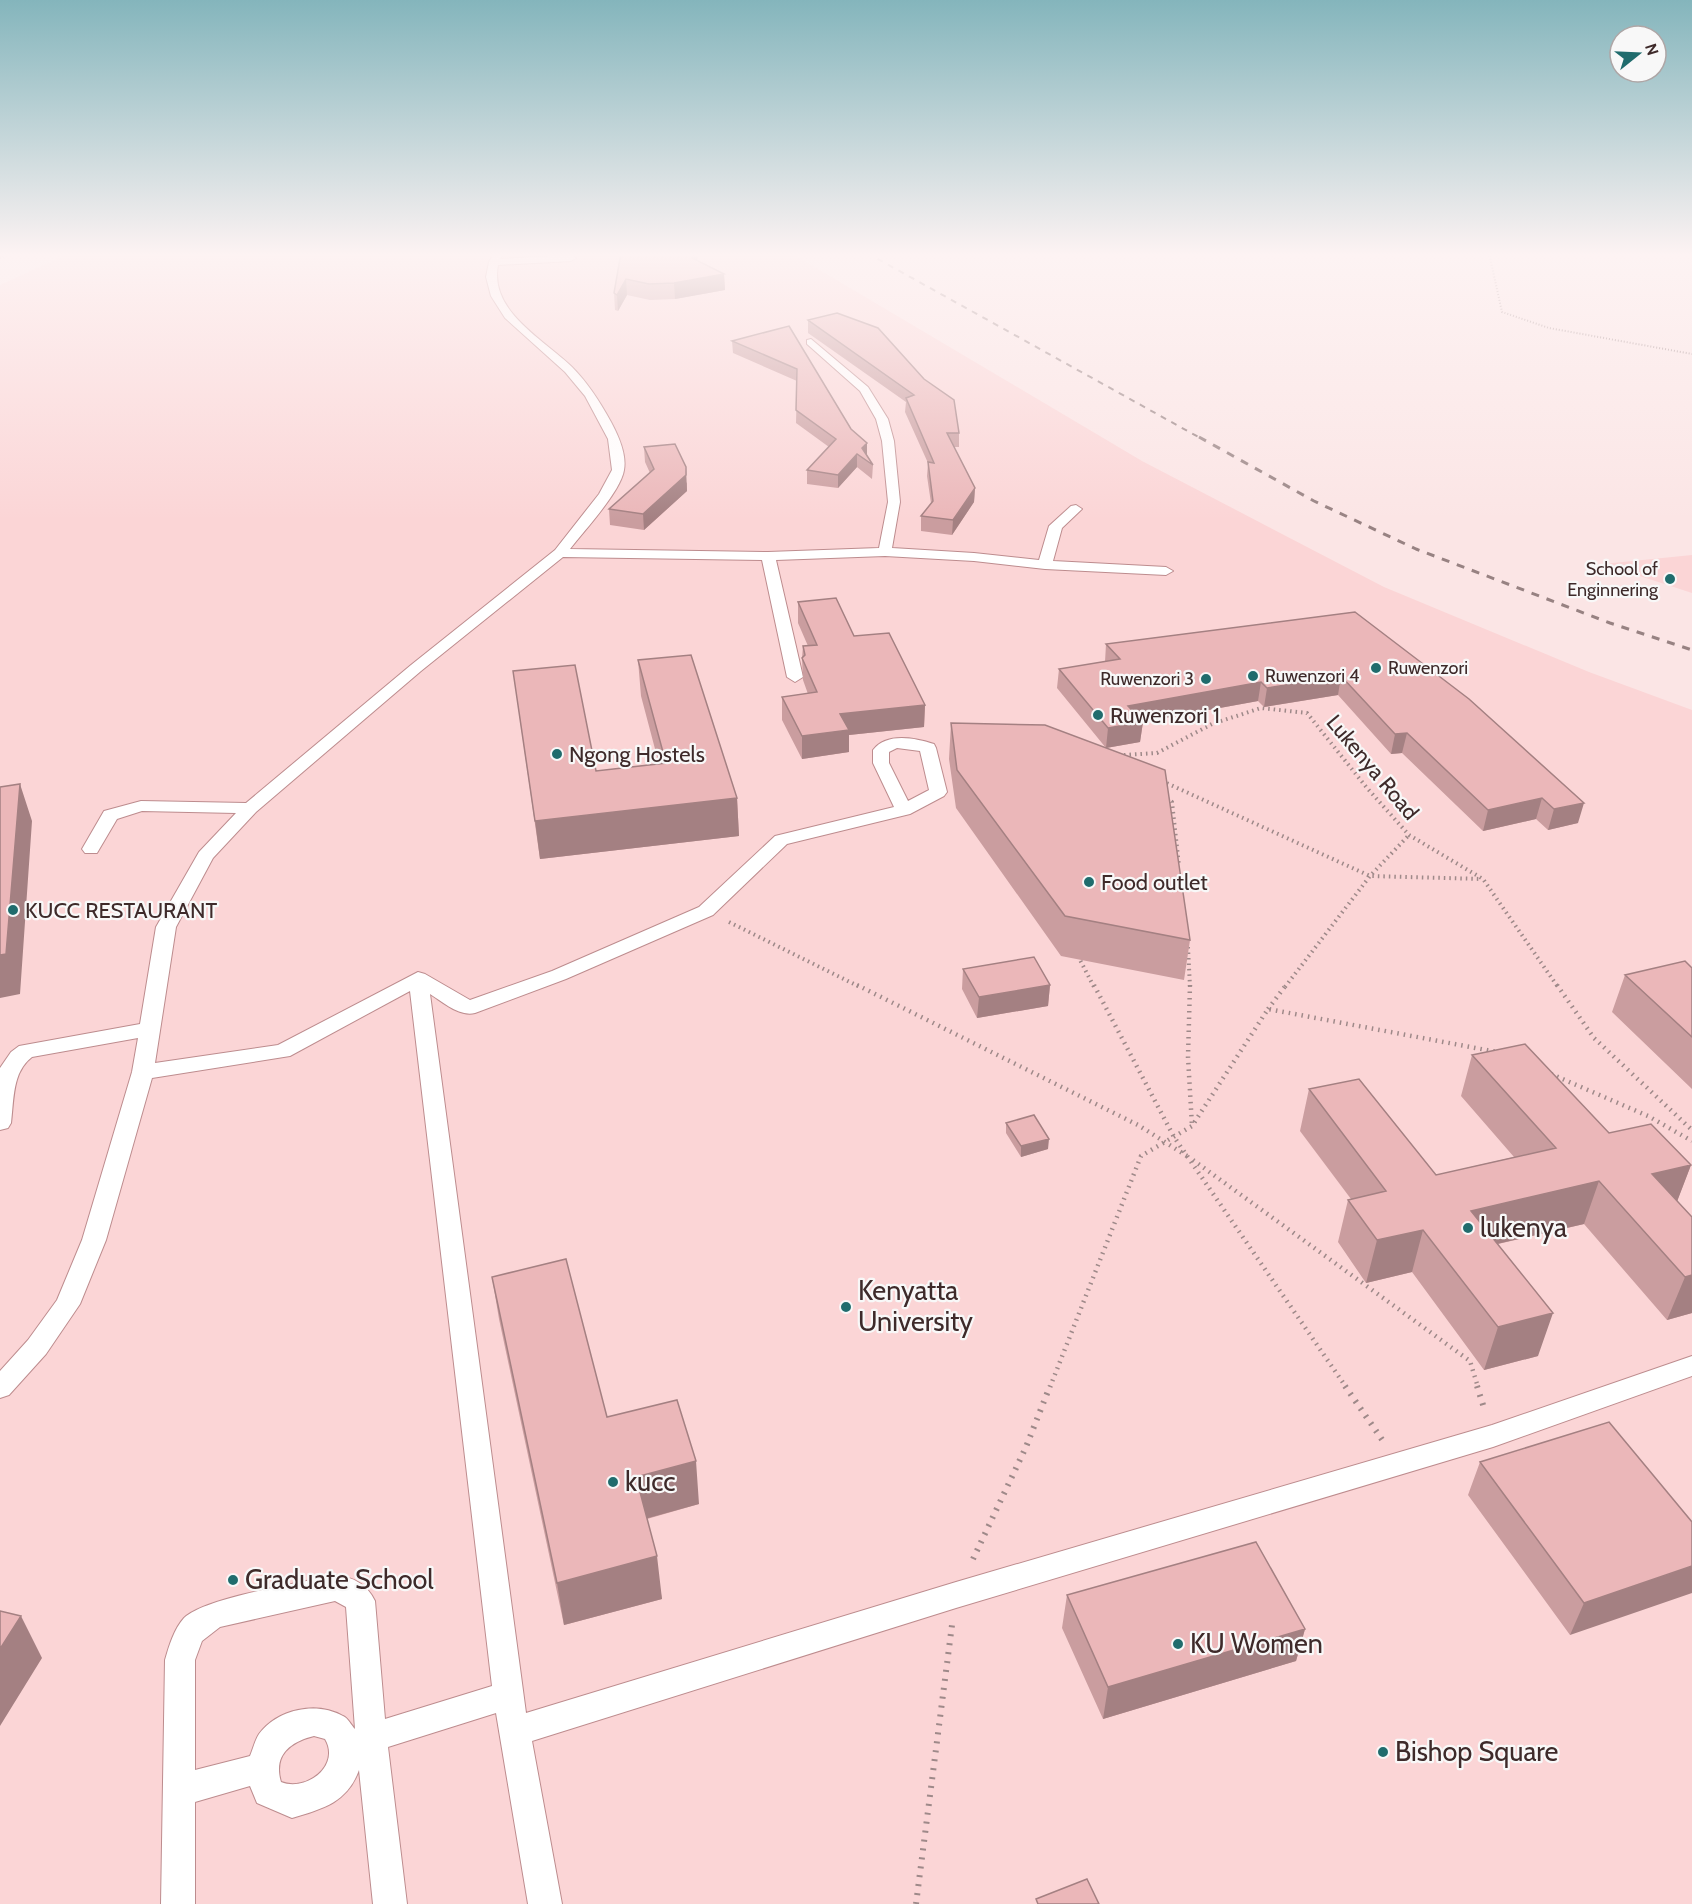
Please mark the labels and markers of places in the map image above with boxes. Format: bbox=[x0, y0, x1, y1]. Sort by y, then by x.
place label: School of Enginnering bbox=[1567, 558, 1659, 601]
marker: School of Enginnering bbox=[1663, 572, 1677, 586]
place label: Ruwenzori bbox=[1388, 657, 1468, 679]
marker: Ruwenzori bbox=[1369, 661, 1383, 675]
place label: Ruwenzori 4 bbox=[1265, 665, 1359, 687]
place label: Ruwenzori 3 bbox=[1100, 668, 1194, 690]
marker: Ruwenzori 4 bbox=[1246, 669, 1260, 683]
marker: Ruwenzori 3 bbox=[1199, 672, 1213, 686]
place label: Ruwenzori 1 bbox=[1110, 702, 1220, 729]
marker: Ruwenzori 1 bbox=[1091, 708, 1105, 722]
place label: Ngong Hostels bbox=[569, 741, 705, 768]
marker: Ngong Hostels bbox=[550, 747, 564, 761]
place label: Food outlet bbox=[1101, 869, 1208, 896]
marker: Food outlet bbox=[1082, 875, 1096, 889]
place label: KUCC RESTAURANT bbox=[25, 897, 217, 924]
marker: KUCC RESTAURANT bbox=[6, 903, 20, 917]
place label: lukenya bbox=[1480, 1211, 1567, 1244]
marker: lukenya bbox=[1461, 1221, 1475, 1235]
place label: Kenyatta University bbox=[858, 1274, 973, 1338]
marker: Kenyatta University bbox=[839, 1300, 853, 1314]
place label: kucc bbox=[625, 1465, 676, 1498]
marker: kucc bbox=[606, 1475, 620, 1489]
place label: Graduate School bbox=[245, 1563, 434, 1596]
marker: Graduate School bbox=[226, 1573, 240, 1587]
place label: KU Women bbox=[1190, 1627, 1323, 1660]
marker: KU Women bbox=[1171, 1637, 1185, 1651]
place label: Bishop Square bbox=[1395, 1735, 1559, 1768]
marker: Bishop Square bbox=[1376, 1745, 1390, 1759]

